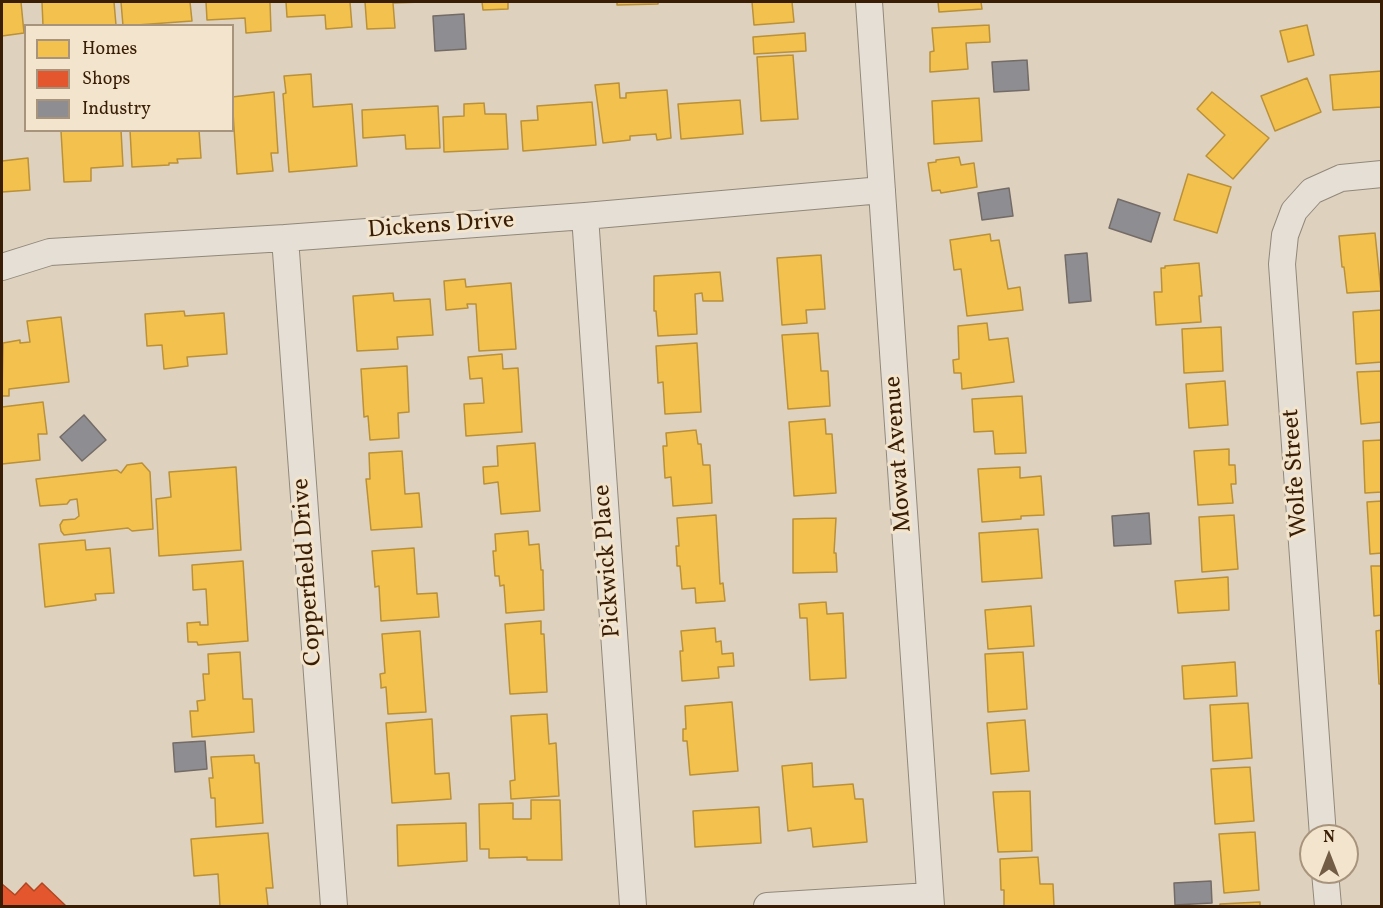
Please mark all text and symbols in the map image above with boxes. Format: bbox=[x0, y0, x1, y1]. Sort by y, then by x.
legend bbox=[24, 24, 234, 132]
text: Homes bbox=[82, 37, 137, 62]
text: Shops bbox=[82, 67, 130, 92]
text: Industry bbox=[82, 97, 151, 122]
street label: Dickens Drive bbox=[367, 208, 515, 246]
street label: Mowat Avenue bbox=[880, 375, 920, 533]
street label: Wolfe Street bbox=[1278, 408, 1316, 538]
street label: Copperfield Drive bbox=[288, 477, 330, 667]
street label: Pickwick Place bbox=[589, 484, 629, 638]
north arrow bbox=[1299, 824, 1359, 884]
text: N bbox=[1323, 827, 1335, 849]

